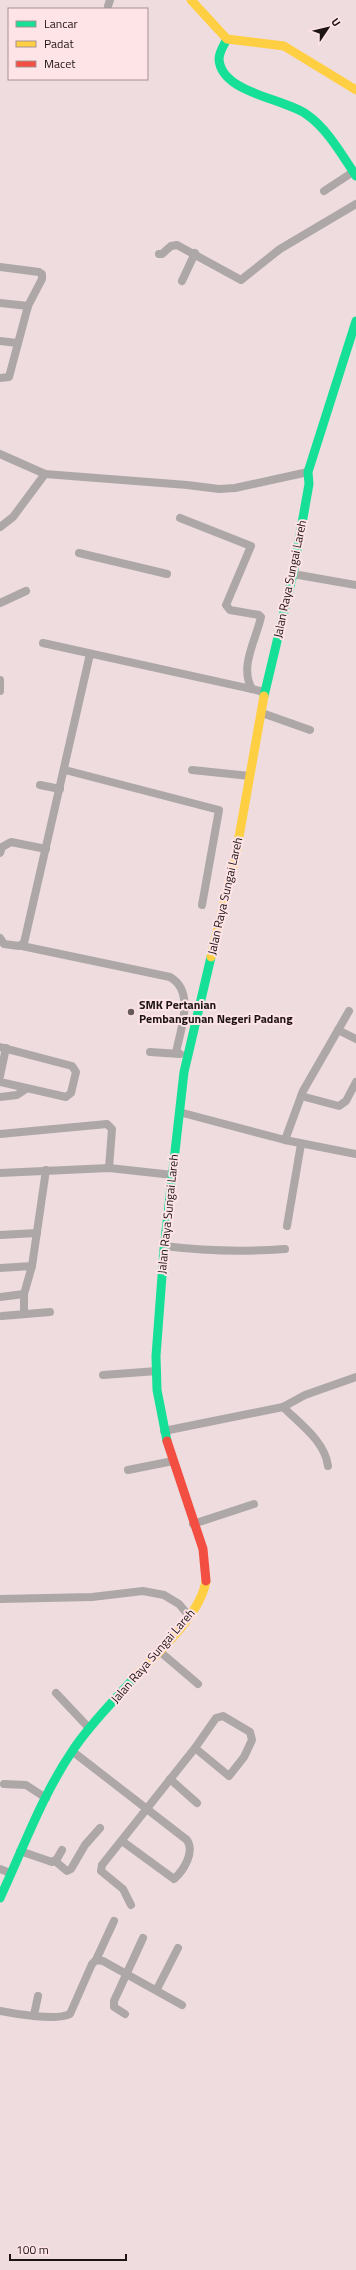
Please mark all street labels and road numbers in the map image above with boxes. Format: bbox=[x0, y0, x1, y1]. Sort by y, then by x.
street label: Jalan Raya Sungai Lareh bbox=[268, 518, 311, 640]
street label: Jalan Raya Sungai Lareh bbox=[202, 835, 247, 957]
street label: Jalan Raya Sungai Lareh bbox=[152, 1153, 183, 1275]
street label: Jalan Raya Sungai Lareh bbox=[106, 1604, 199, 1707]

